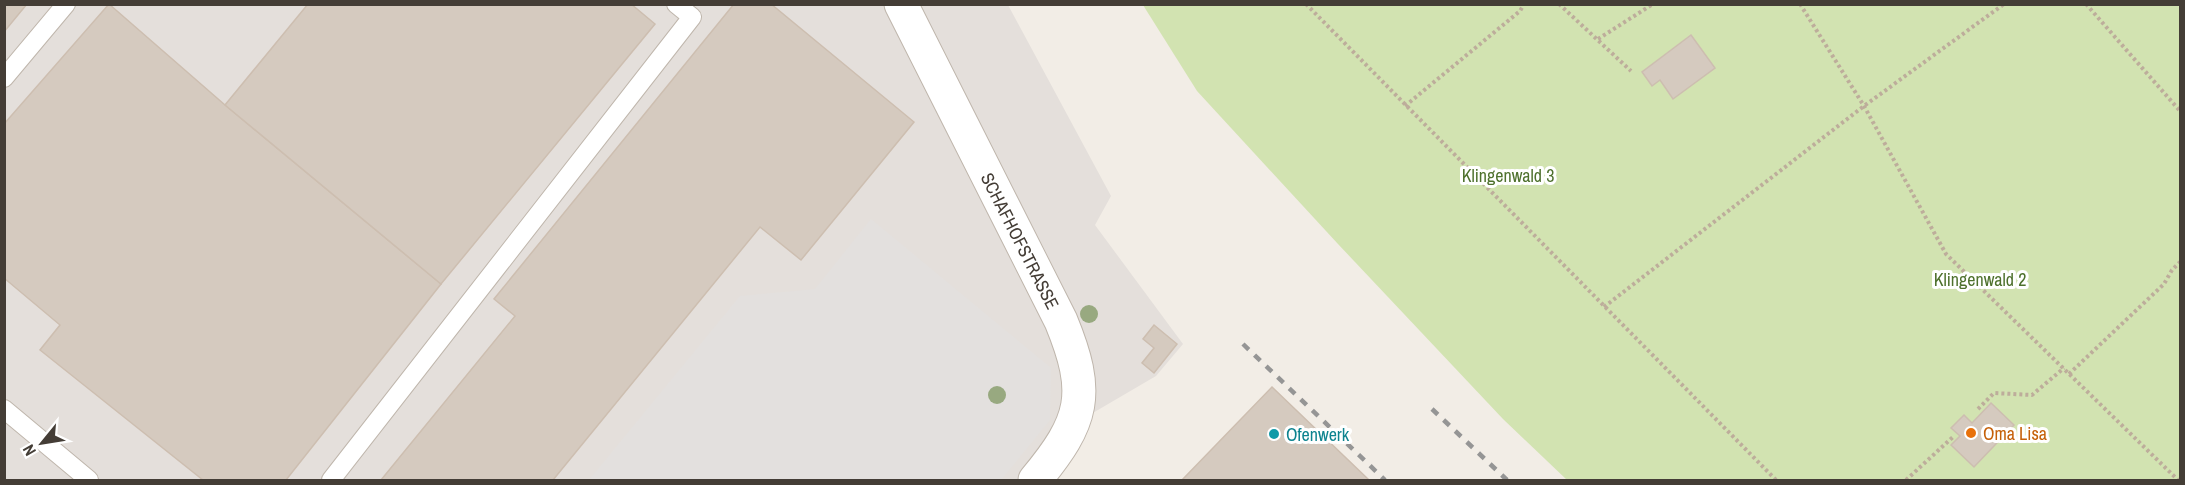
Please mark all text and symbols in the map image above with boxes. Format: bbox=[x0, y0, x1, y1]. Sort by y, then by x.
park label: Klingenwald 3 bbox=[1462, 163, 1554, 188]
street label: SCHAFHOFSTRASSE bbox=[975, 168, 1065, 314]
park label: Klingenwald 2 bbox=[1934, 267, 2026, 292]
north arrow bbox=[12, 413, 72, 473]
place label: Oma Lisa bbox=[1983, 421, 2047, 446]
place label: Ofenwerk bbox=[1286, 422, 1350, 447]
marker: Oma Lisa bbox=[1964, 426, 1978, 440]
marker: Ofenwerk bbox=[1267, 427, 1281, 441]
text: N bbox=[17, 441, 41, 460]

